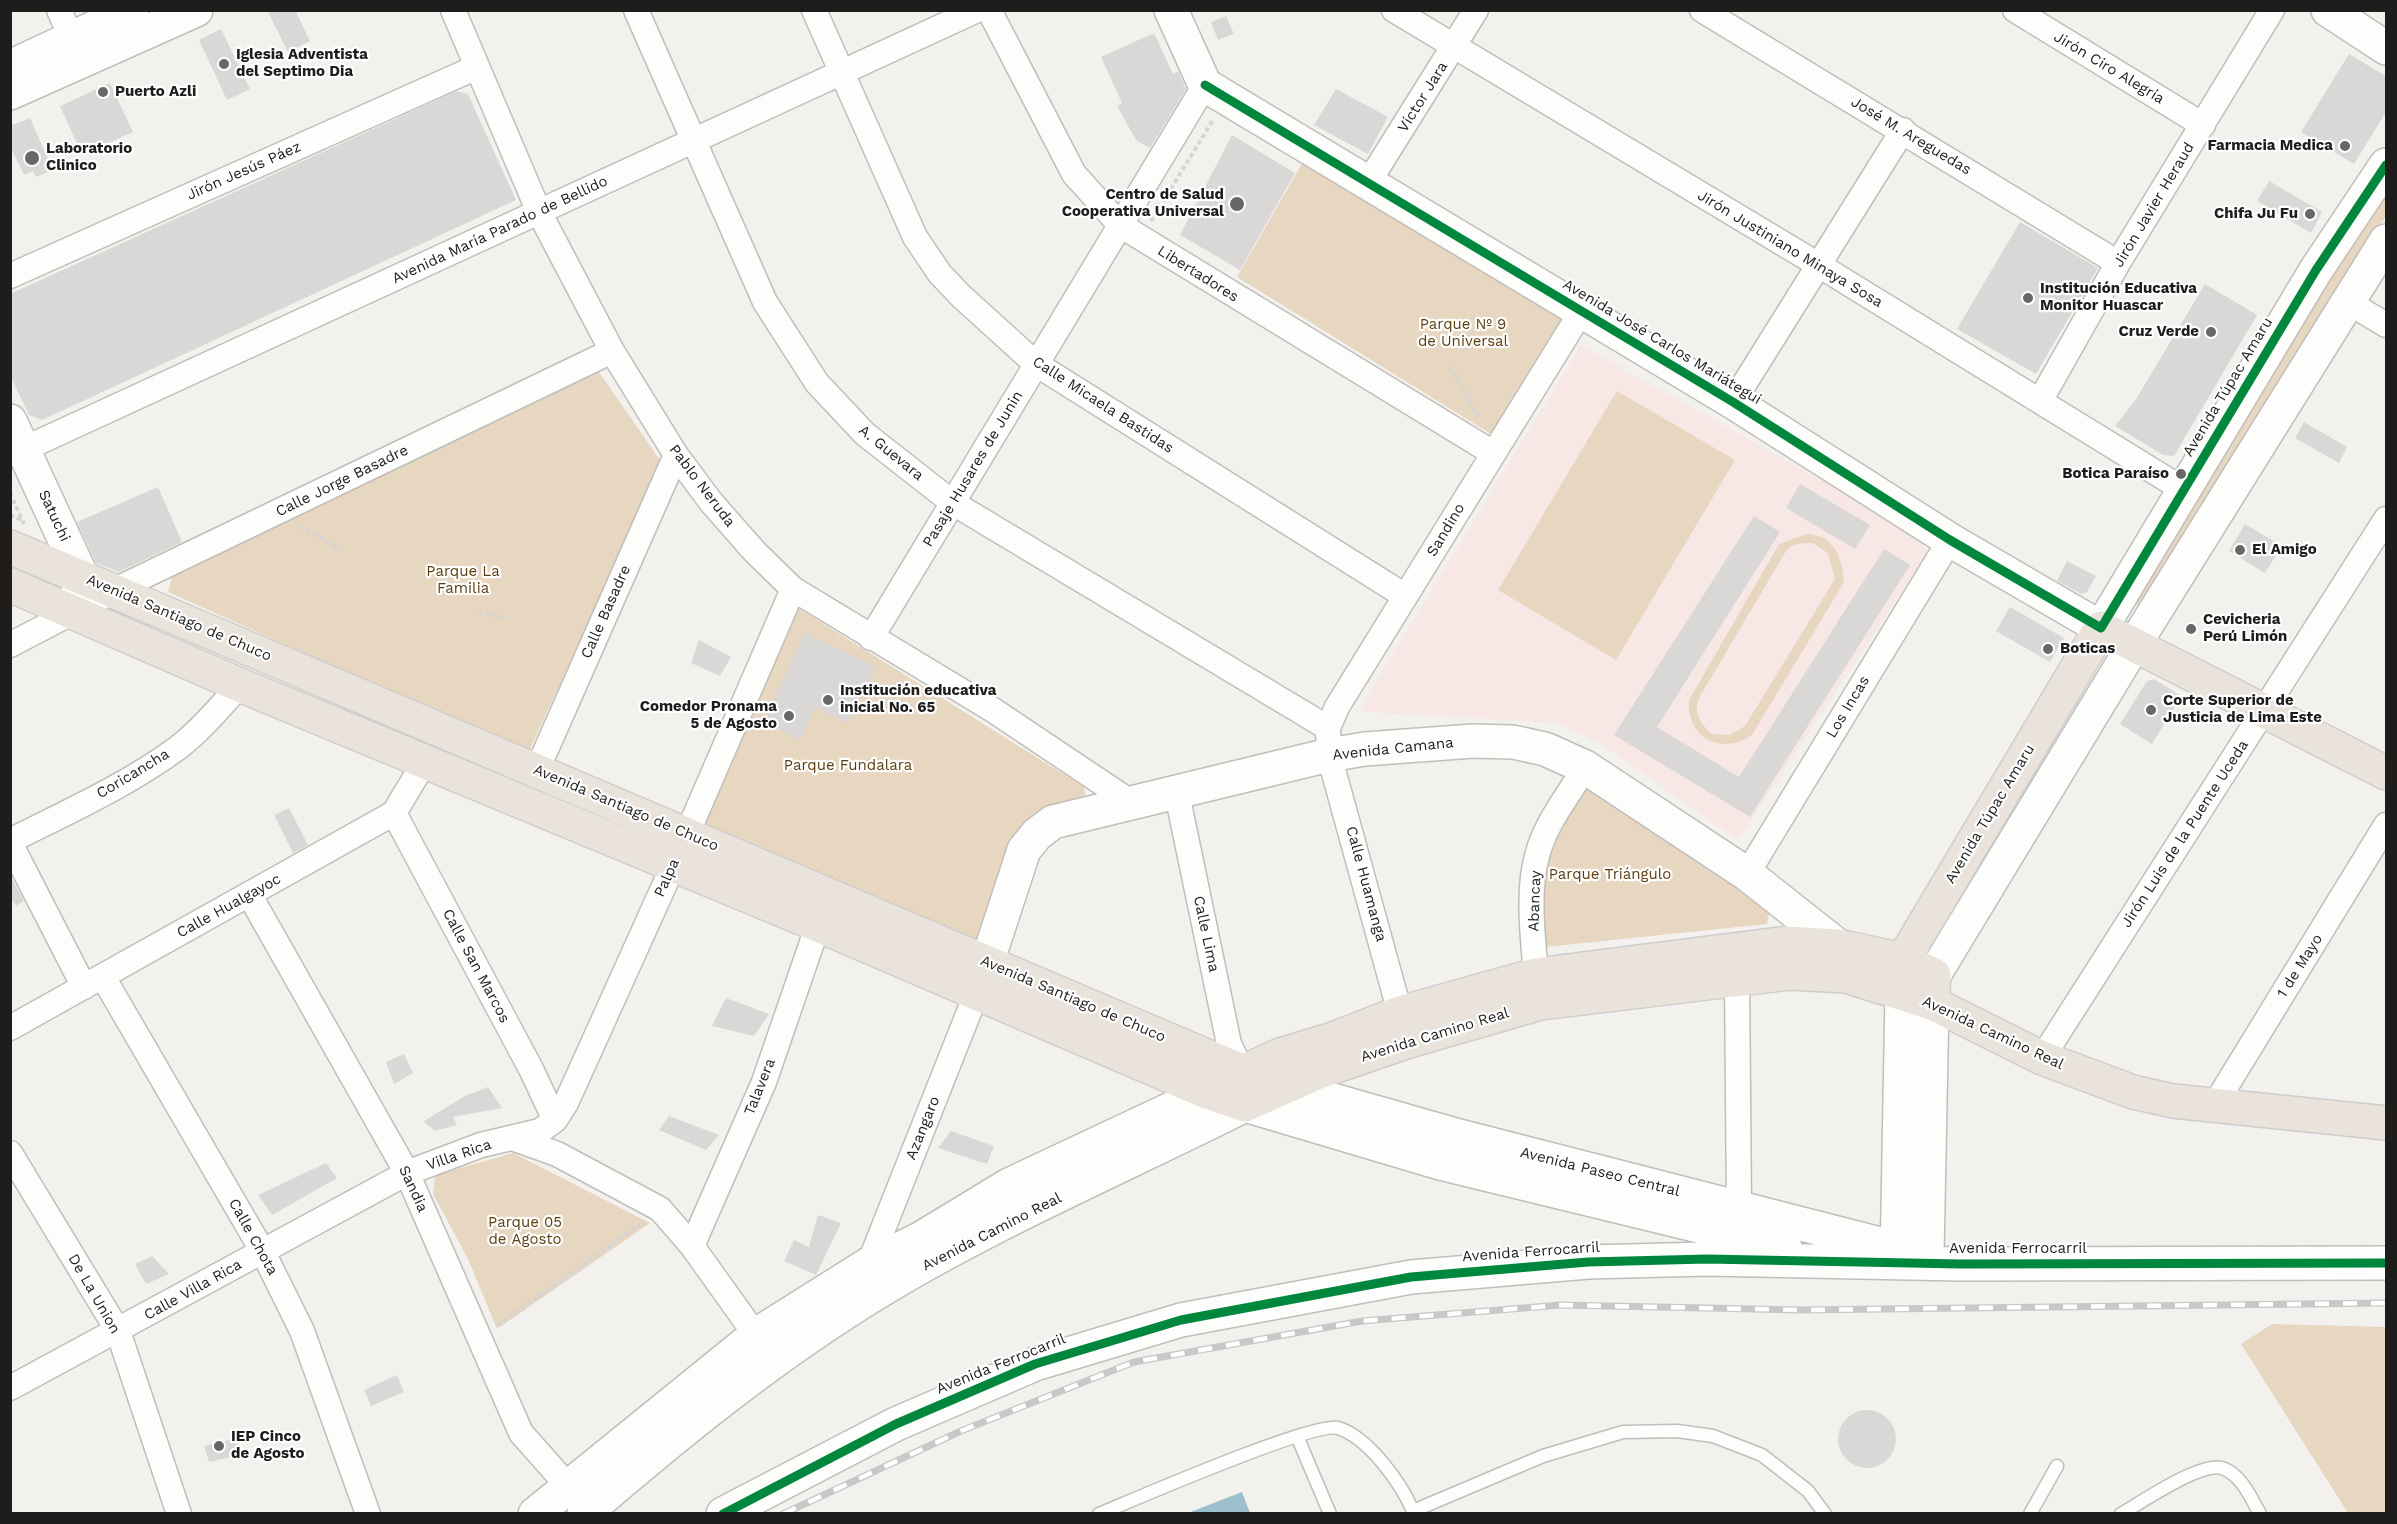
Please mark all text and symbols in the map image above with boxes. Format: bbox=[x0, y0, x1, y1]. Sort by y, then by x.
street label: Jirón Ciro Alegría bbox=[2050, 28, 2168, 108]
place label: Iglesia Adventista del Septimo Dia bbox=[236, 46, 368, 81]
marker: Iglesia Adventista del Septimo Dia bbox=[217, 57, 231, 71]
street label: Víctor Jara bbox=[1394, 58, 1452, 136]
place label: Puerto Azli bbox=[115, 83, 196, 101]
marker: Puerto Azli bbox=[96, 85, 110, 99]
street label: José M. Areguedas bbox=[1848, 93, 1974, 179]
place label: Farmacia Medica bbox=[2208, 137, 2333, 155]
street label: Jirón Jesús Páez bbox=[184, 138, 304, 204]
street label: Jirón Javier Heraud bbox=[2110, 139, 2198, 271]
marker: Farmacia Medica bbox=[2338, 139, 2352, 153]
place label: Laboratorio Clinico bbox=[46, 140, 132, 175]
marker: Laboratorio Clinico bbox=[23, 149, 41, 167]
street label: Avenida María Parado de Bellido bbox=[389, 172, 611, 288]
place label: Centro de Salud Cooperativa Universal bbox=[1062, 186, 1224, 221]
street label: Jirón Justiniano Minaya Sosa bbox=[1694, 186, 1886, 312]
marker: Centro de Salud Cooperativa Universal bbox=[1228, 195, 1246, 213]
place label: Chifa Ju Fu bbox=[2214, 205, 2298, 223]
marker: Chifa Ju Fu bbox=[2303, 207, 2317, 221]
street label: Libertadores bbox=[1154, 242, 1242, 306]
street label: Avenida José Carlos Mariátegui bbox=[1559, 275, 1765, 409]
place label: Institución Educativa Monitor Huascar bbox=[2040, 280, 2197, 315]
marker: Institución Educativa Monitor Huascar bbox=[2021, 291, 2035, 305]
street label: Avenida Túpac Amaru bbox=[2179, 314, 2277, 460]
park label: Parque Nº 9 de Universal bbox=[1418, 316, 1508, 351]
place label: Cruz Verde bbox=[2119, 323, 2199, 341]
marker: Cruz Verde bbox=[2204, 325, 2218, 339]
street label: Calle Micaela Bastidas bbox=[1029, 353, 1177, 457]
street label: Pasaje Husares de Junin bbox=[919, 388, 1027, 550]
street label: A. Guevara bbox=[855, 421, 927, 485]
street label: Calle Jorge Basadre bbox=[273, 441, 411, 521]
street label: Pablo Neruda bbox=[665, 441, 739, 531]
place label: Botica Paraíso bbox=[2062, 465, 2169, 483]
marker: Botica Paraíso bbox=[2174, 467, 2188, 481]
street label: Satuchi bbox=[34, 487, 74, 545]
street label: Sandino bbox=[1423, 500, 1469, 560]
place label: El Amigo bbox=[2252, 541, 2317, 559]
marker: El Amigo bbox=[2233, 543, 2247, 557]
park label: Parque La Familia bbox=[426, 563, 500, 598]
street label: Calle Basadre bbox=[577, 563, 635, 661]
street label: Avenida Santiago de Chuco bbox=[84, 571, 274, 665]
place label: Cevicheria Perú Limón bbox=[2203, 611, 2287, 646]
marker: Cevicheria Perú Limón bbox=[2184, 622, 2198, 636]
place label: Boticas bbox=[2060, 640, 2115, 658]
marker: Boticas bbox=[2041, 642, 2055, 656]
street label: Los Incas bbox=[1822, 673, 1874, 741]
place label: Institución educativa inicial No. 65 bbox=[840, 682, 996, 717]
place label: Corte Superior de Justicia de Lima Este bbox=[2163, 692, 2322, 727]
marker: Institución educativa inicial No. 65 bbox=[821, 693, 835, 707]
place label: Comedor Pronama 5 de Agosto bbox=[640, 698, 777, 733]
marker: Corte Superior de Justicia de Lima Este bbox=[2144, 703, 2158, 717]
marker: Comedor Pronama 5 de Agosto bbox=[782, 709, 796, 723]
street label: Avenida Camana bbox=[1332, 734, 1454, 764]
street label: Jirón Luis de la Puente Uceda bbox=[2118, 737, 2252, 931]
street label: Avenida Túpac Amaru bbox=[1941, 741, 2039, 887]
street label: Coricancha bbox=[93, 745, 173, 803]
park label: Parque Fundalara bbox=[784, 757, 912, 775]
street label: Avenida Santiago de Chuco bbox=[531, 761, 721, 855]
street label: Calle Huamanga bbox=[1342, 824, 1390, 944]
street label: Palpa bbox=[651, 856, 683, 900]
park label: Parque Triángulo bbox=[1549, 866, 1671, 884]
street label: Calle Hualgayoc bbox=[174, 870, 284, 942]
street label: Abancay bbox=[1525, 870, 1545, 932]
street label: Calle Lima bbox=[1189, 894, 1223, 974]
street label: Calle San Marcos bbox=[438, 906, 514, 1026]
street label: 1 de Mayo bbox=[2273, 931, 2327, 1001]
street label: Avenida Santiago de Chuco bbox=[978, 952, 1168, 1046]
street label: Avenida Camino Real bbox=[1919, 992, 2067, 1074]
street label: Avenida Camino Real bbox=[1359, 1004, 1511, 1066]
street label: Talavera bbox=[740, 1056, 780, 1118]
street label: Azangaro bbox=[902, 1094, 944, 1162]
street label: Villa Rica bbox=[424, 1136, 494, 1174]
street label: Avenida Paseo Central bbox=[1518, 1143, 1682, 1201]
street label: Sandia bbox=[394, 1163, 432, 1215]
street label: Avenida Camino Real bbox=[919, 1189, 1065, 1275]
street label: Calle Chota bbox=[225, 1195, 281, 1279]
park label: Parque 05 de Agosto bbox=[488, 1214, 562, 1249]
street label: Avenida Ferrocarril bbox=[1462, 1238, 1600, 1266]
street label: Avenida Ferrocarril bbox=[1949, 1240, 2087, 1258]
street label: De La Union bbox=[64, 1251, 124, 1337]
street label: Calle Villa Rica bbox=[141, 1256, 245, 1324]
street label: Avenida Ferrocarril bbox=[934, 1330, 1068, 1398]
place label: IEP Cinco de Agosto bbox=[231, 1428, 304, 1463]
marker: IEP Cinco de Agosto bbox=[212, 1439, 226, 1453]

